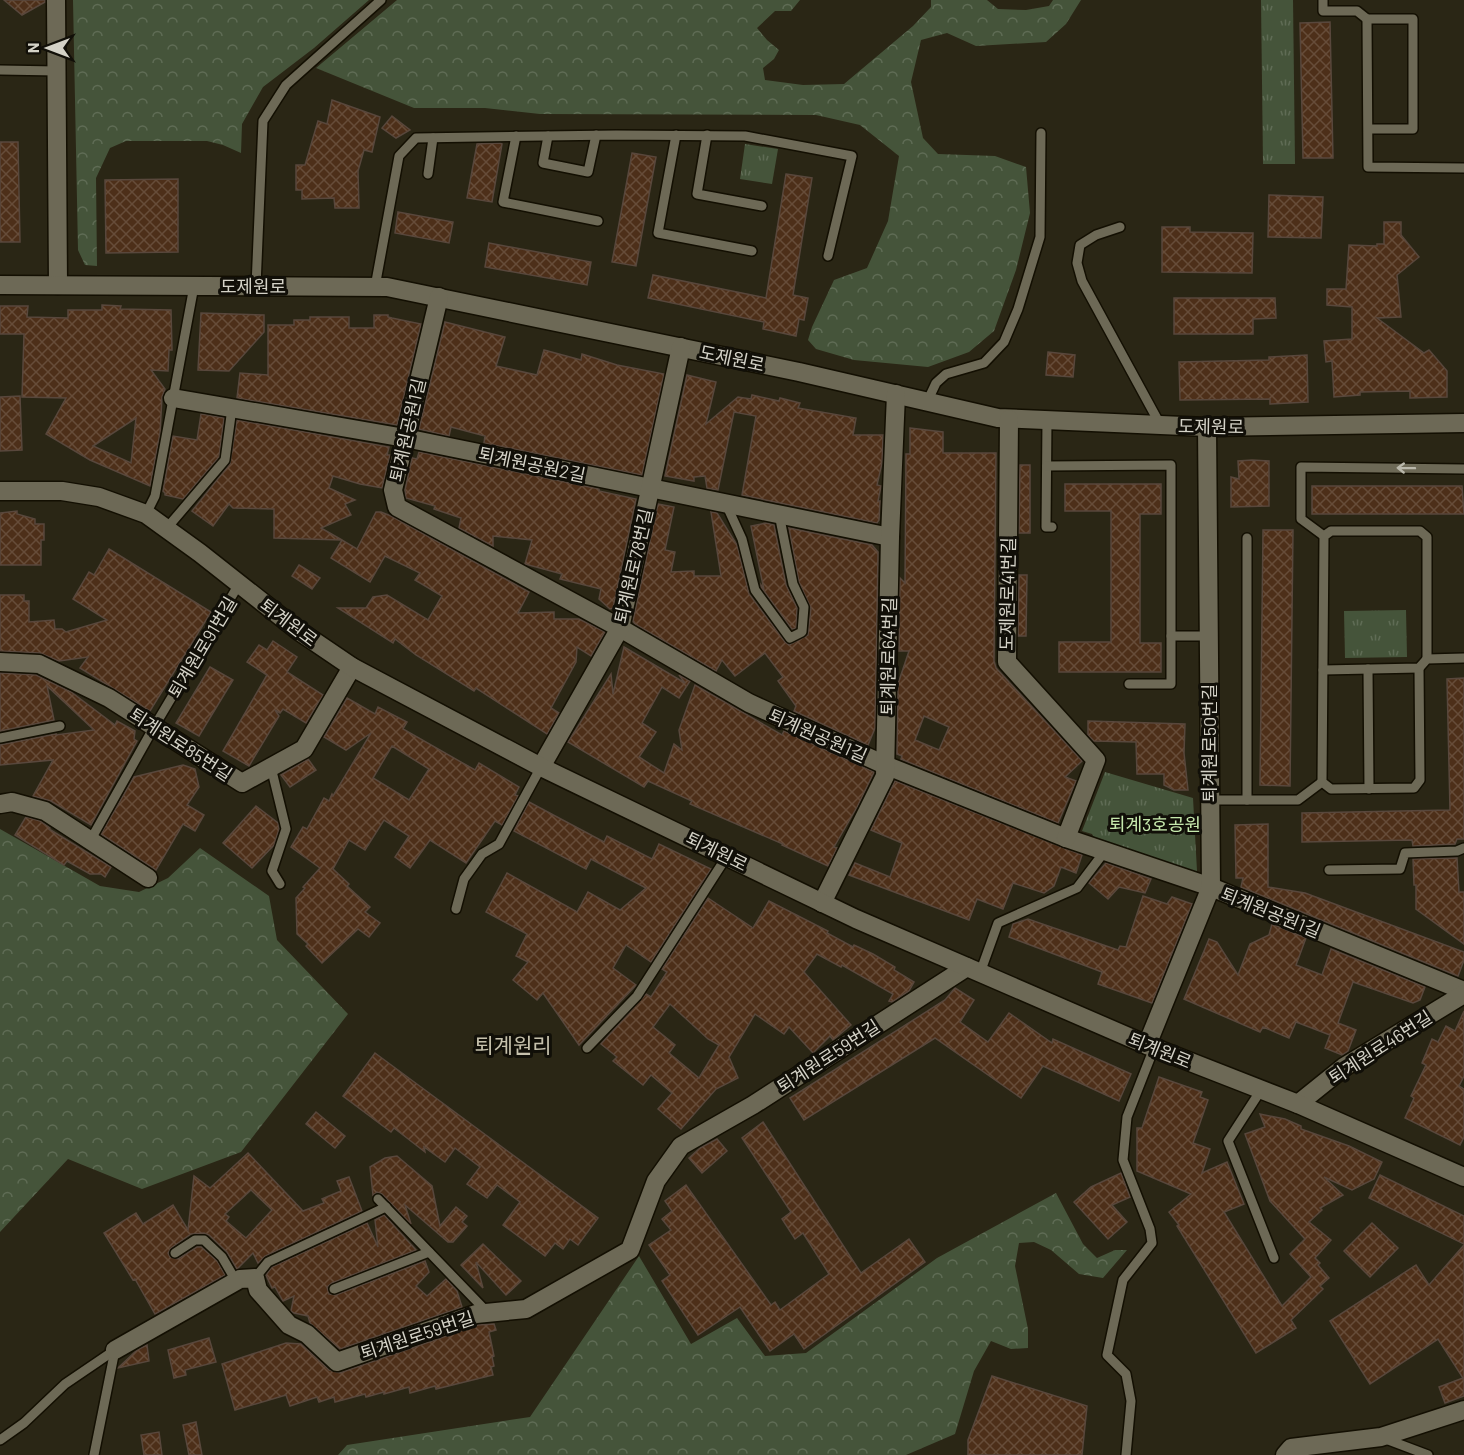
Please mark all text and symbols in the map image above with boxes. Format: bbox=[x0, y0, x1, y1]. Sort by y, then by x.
north arrow bbox=[18, 18, 78, 78]
text: N bbox=[23, 43, 42, 53]
street label: 도제원로 bbox=[220, 275, 286, 297]
street label: 도제원로 bbox=[697, 340, 767, 376]
street label: 퇴계원공원1길 bbox=[384, 376, 430, 484]
street label: 도제원로 bbox=[1178, 414, 1244, 438]
street label: 퇴계원공원2길 bbox=[476, 442, 588, 486]
one-way arrow bbox=[1396, 462, 1416, 474]
street label: 퇴계원로78번길 bbox=[609, 506, 657, 626]
street label: 도제원로41번길 bbox=[995, 537, 1019, 651]
street label: 퇴계원로91번길 bbox=[163, 592, 241, 702]
street label: 퇴계원로 bbox=[256, 593, 322, 651]
street label: 퇴계원로64번길 bbox=[876, 597, 900, 715]
street label: 퇴계원로50번길 bbox=[1198, 684, 1220, 802]
street label: 퇴계원로85번길 bbox=[126, 703, 236, 785]
street label: 퇴계원공원1길 bbox=[765, 703, 871, 767]
park label: 퇴계3호공원 bbox=[1109, 813, 1201, 835]
street label: 퇴계원로 bbox=[682, 827, 752, 875]
street label: 퇴계원공원1길 bbox=[1218, 882, 1324, 942]
street label: 퇴계원로46번길 bbox=[1324, 1005, 1436, 1089]
street label: 퇴계원로59번길 bbox=[773, 1015, 883, 1097]
street label: 퇴계원로 bbox=[1125, 1027, 1195, 1073]
district label: 퇴계원리 bbox=[474, 1032, 552, 1057]
street label: 퇴계원로59번길 bbox=[357, 1306, 477, 1364]

